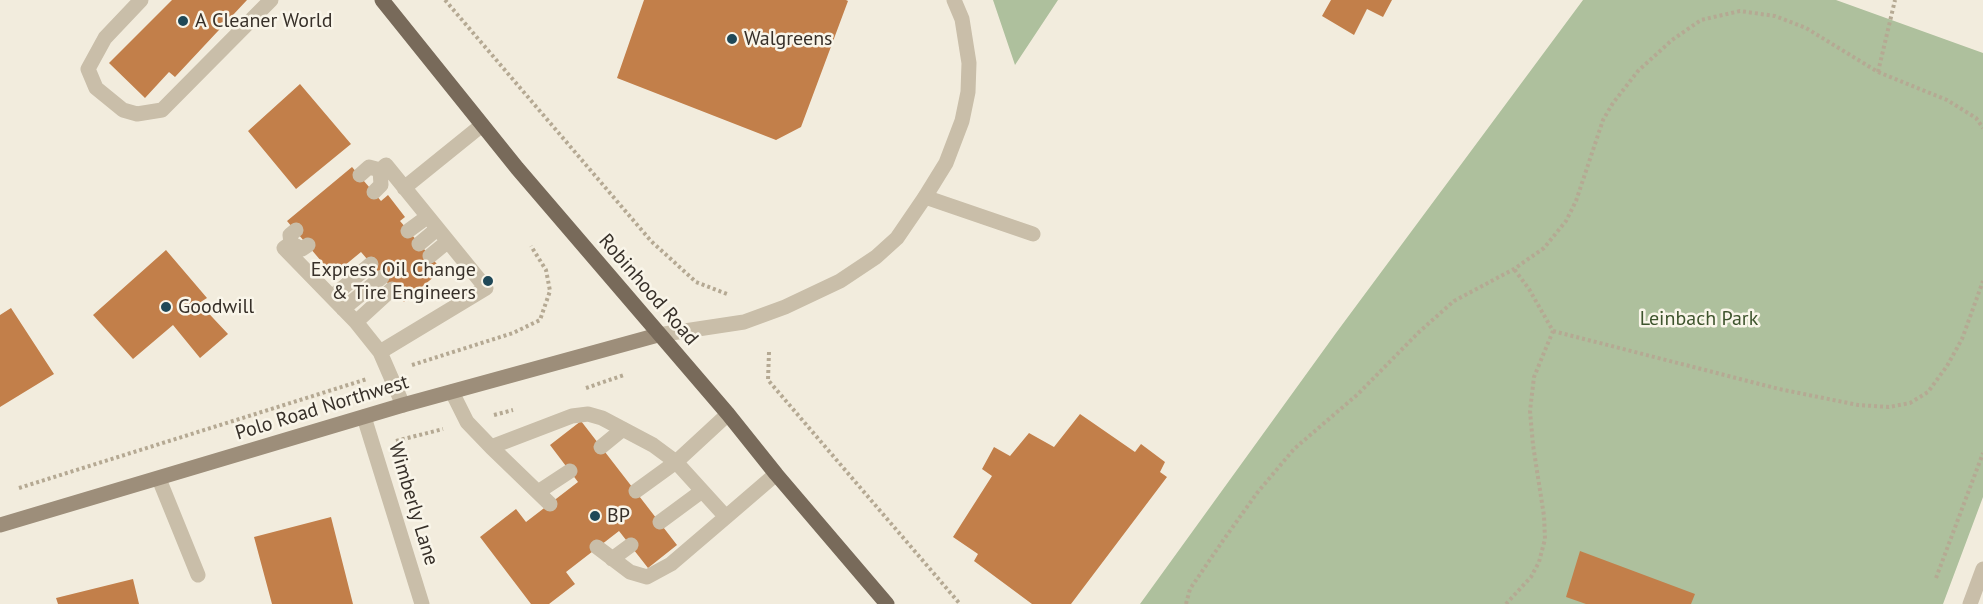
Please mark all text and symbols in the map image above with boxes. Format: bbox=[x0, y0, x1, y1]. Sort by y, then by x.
place label: A Cleaner World bbox=[195, 9, 332, 33]
marker: A Cleaner World bbox=[176, 14, 190, 28]
place label: Walgreens bbox=[744, 27, 832, 51]
marker: Walgreens bbox=[725, 32, 739, 46]
street label: Robinhood Road bbox=[593, 229, 703, 351]
place label: Express Oil Change & Tire Engineers bbox=[311, 258, 476, 305]
marker: Express Oil Change & Tire Engineers bbox=[481, 274, 495, 288]
place label: Goodwill bbox=[178, 295, 254, 319]
marker: Goodwill bbox=[159, 300, 173, 314]
park label: Leinbach Park bbox=[1640, 307, 1758, 331]
street label: Polo Road Northwest bbox=[232, 370, 412, 446]
street label: Wimberly Lane bbox=[383, 440, 443, 568]
place label: BP bbox=[607, 504, 630, 528]
marker: BP bbox=[588, 509, 602, 523]

